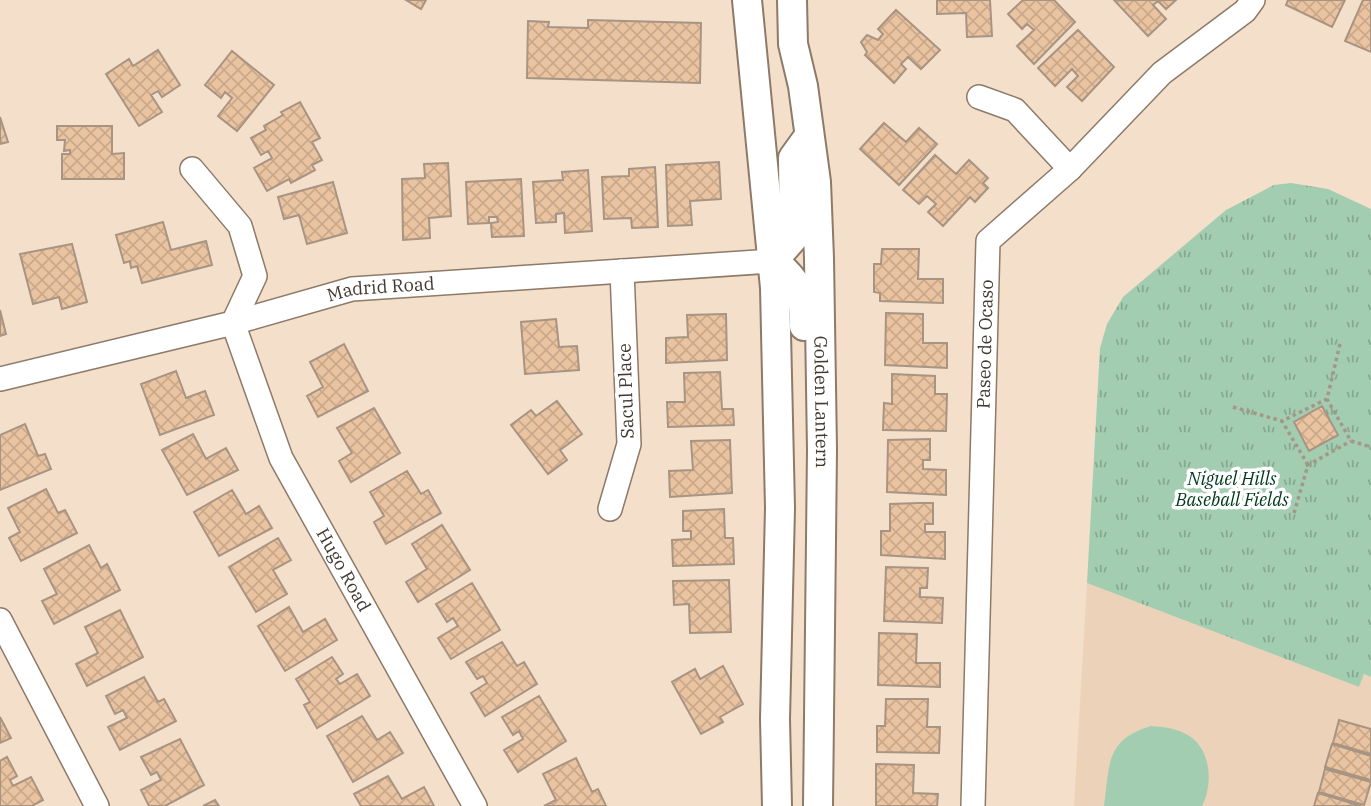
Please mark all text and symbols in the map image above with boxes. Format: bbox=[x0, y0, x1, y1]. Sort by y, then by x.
street label: Madrid Road bbox=[324, 272, 435, 307]
street label: Paseo de Ocaso bbox=[972, 279, 998, 409]
street label: Golden Lantern bbox=[809, 335, 834, 468]
street label: Sacul Place bbox=[612, 343, 639, 439]
park label: Niguel Hills Baseball Fields bbox=[1174, 467, 1289, 511]
street label: Hugo Road bbox=[311, 524, 376, 616]

